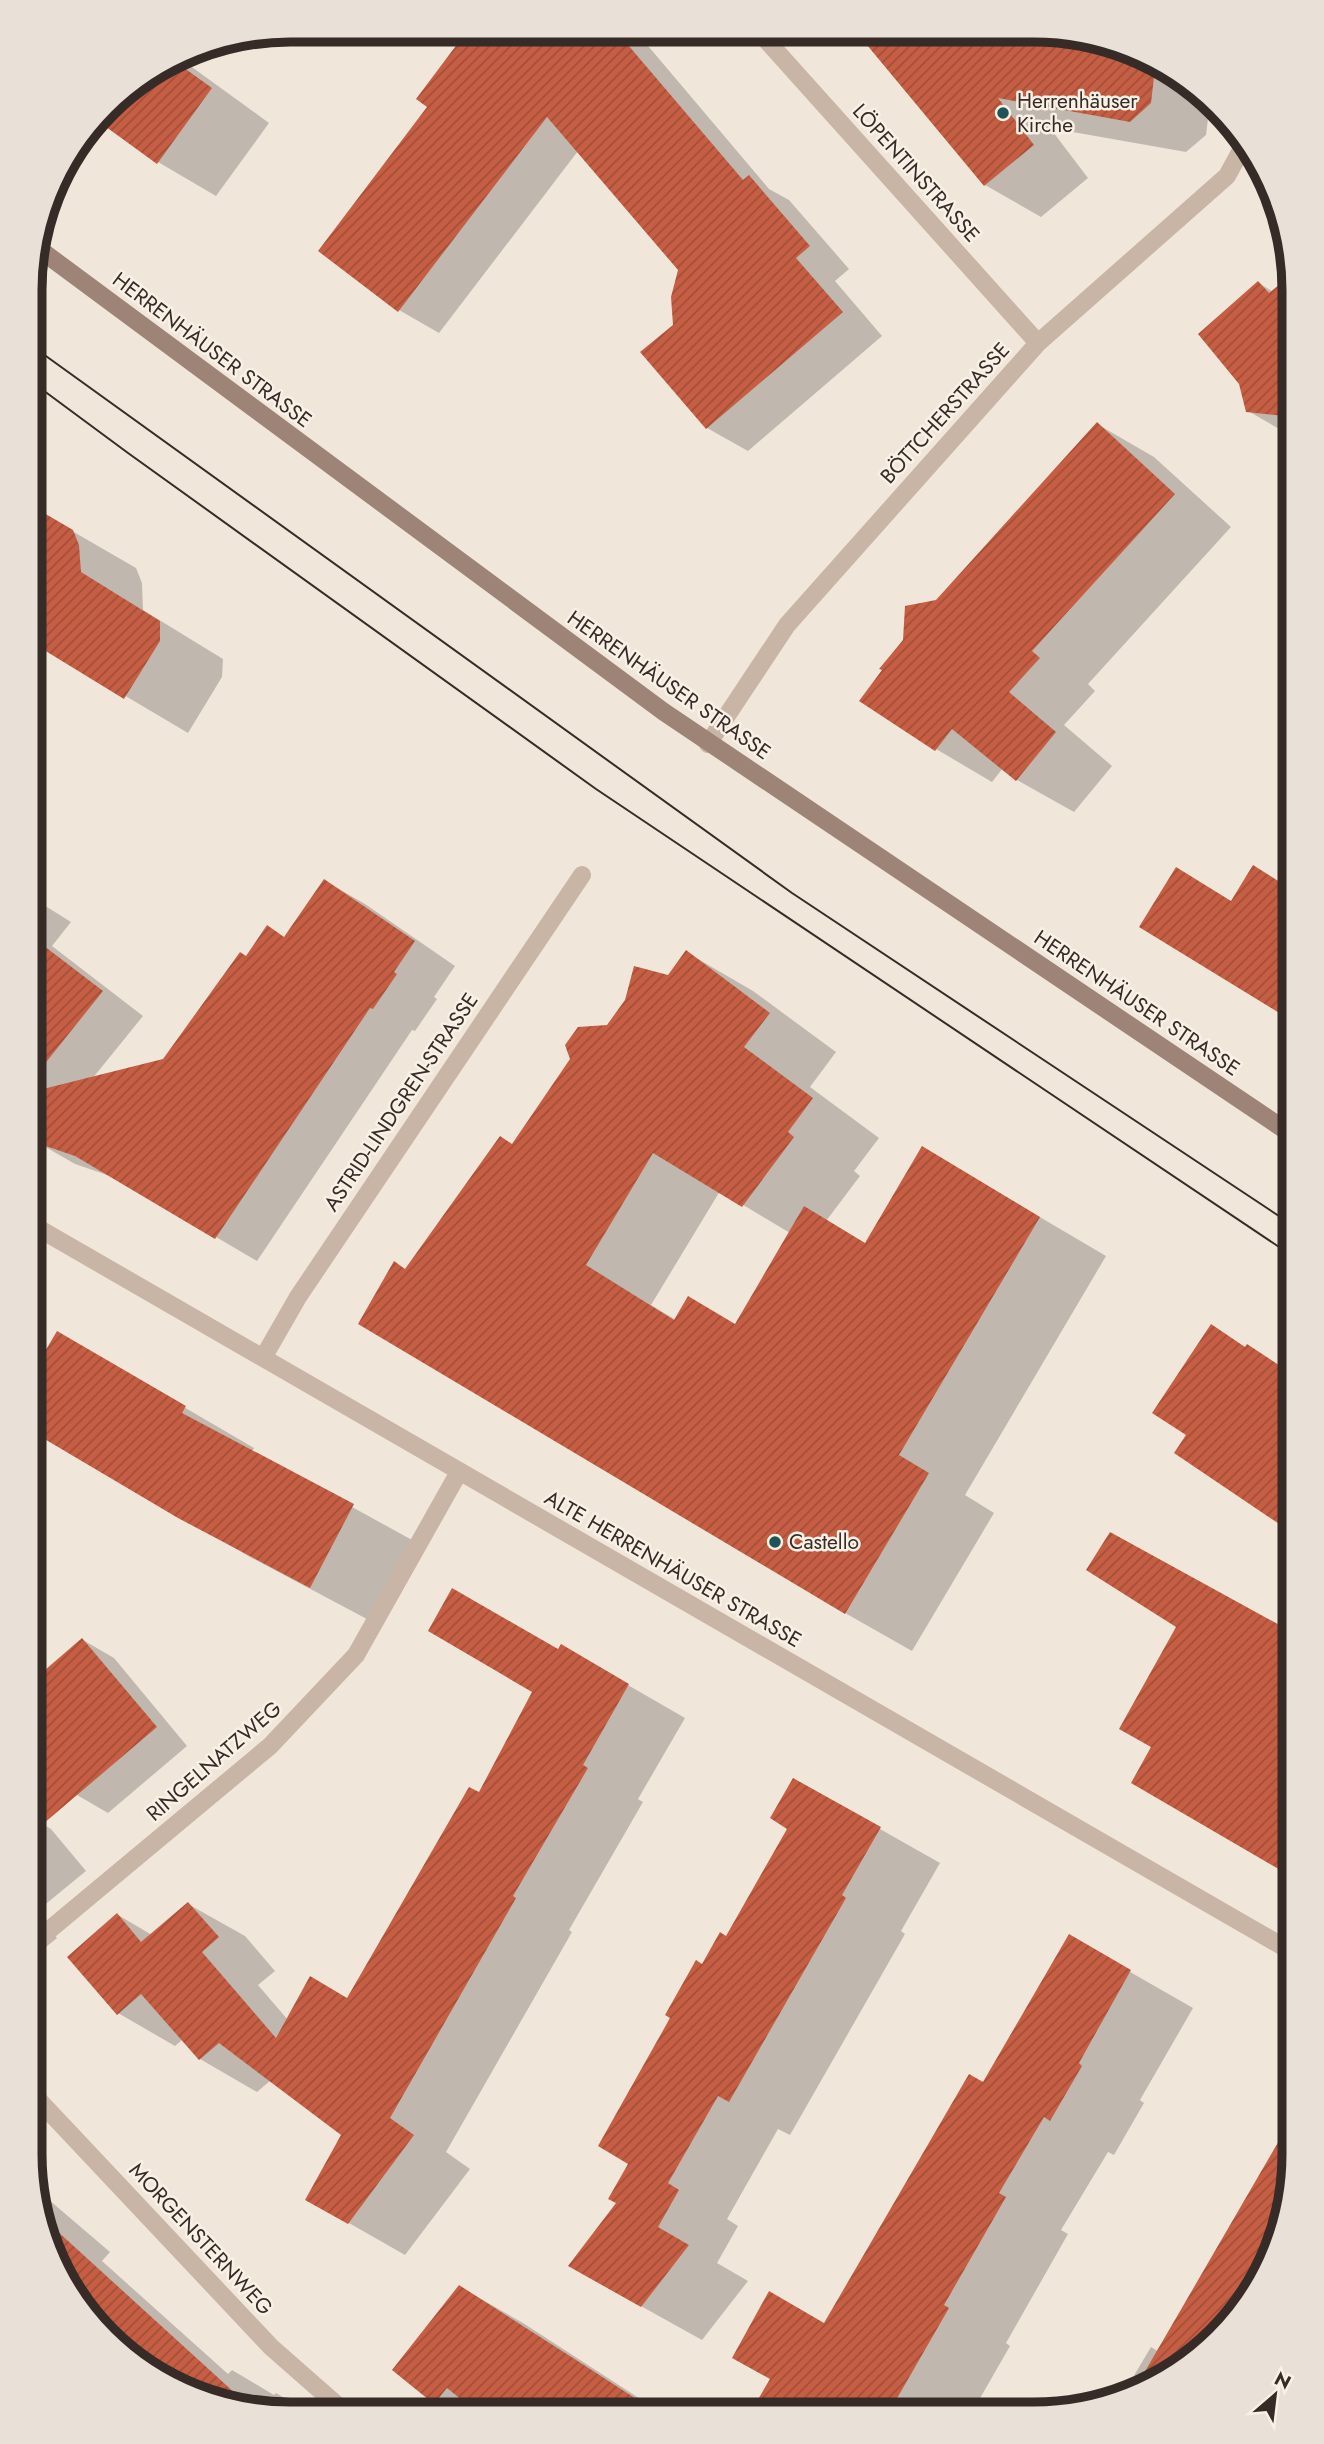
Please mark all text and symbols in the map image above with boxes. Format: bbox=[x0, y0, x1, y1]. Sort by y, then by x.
place label: Herrenhäuser Kirche bbox=[1017, 86, 1138, 140]
street label: LÖPENTINSTRASSE bbox=[846, 97, 986, 249]
marker: Herrenhäuser Kirche bbox=[995, 105, 1011, 121]
street label: HERRENHÄUSER STRASSE bbox=[106, 265, 318, 435]
street label: BÖTTCHERSTRASSE bbox=[873, 336, 1017, 490]
street label: HERRENHÄUSER STRASSE bbox=[561, 603, 777, 767]
street label: HERRENHÄUSER STRASSE bbox=[1028, 923, 1246, 1083]
street label: ASTRID-LINDGREN-STRASSE bbox=[317, 987, 485, 1217]
street label: ALTE HERRENHÄUSER STRASSE bbox=[539, 1483, 807, 1655]
place label: Castello bbox=[789, 1527, 859, 1557]
marker: Castello bbox=[767, 1534, 783, 1550]
street label: RINGELNATZWEG bbox=[140, 1694, 288, 1828]
street label: MORGENSTERNWEG bbox=[122, 2156, 280, 2322]
north arrow bbox=[1240, 2360, 1310, 2430]
text: N bbox=[1270, 2365, 1296, 2396]

